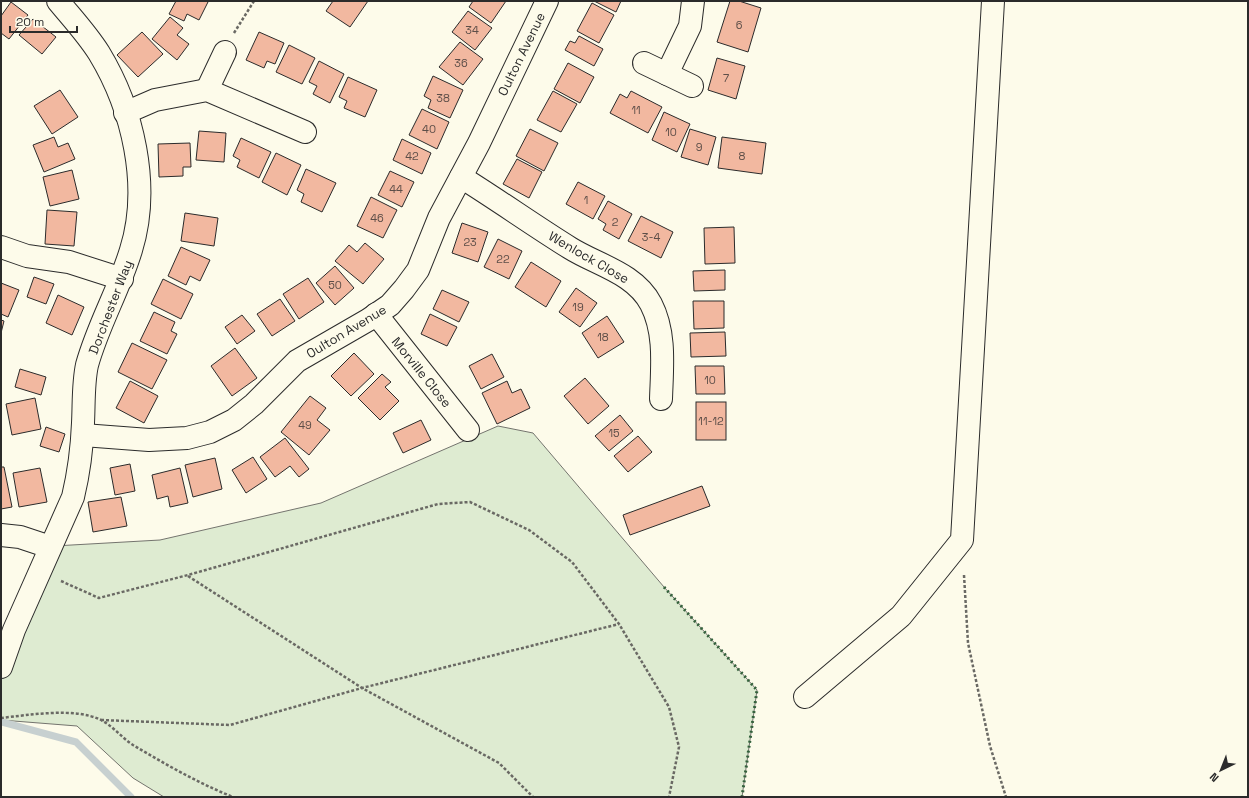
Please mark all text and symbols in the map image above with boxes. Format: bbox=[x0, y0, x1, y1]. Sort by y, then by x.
scale bar bbox=[10, 8, 77, 34]
street label: Oulton Avenue bbox=[494, 10, 549, 99]
text: 20 m bbox=[16, 14, 44, 30]
house number: 6 bbox=[736, 18, 743, 32]
house number: 34 bbox=[465, 23, 479, 37]
house number: 36 bbox=[454, 56, 468, 70]
house number: 7 bbox=[723, 71, 729, 85]
house number: 38 bbox=[436, 91, 450, 105]
house number: 11 bbox=[631, 103, 641, 117]
house number: 40 bbox=[422, 122, 436, 136]
house number: 10 bbox=[665, 125, 677, 139]
house number: 9 bbox=[696, 140, 703, 154]
house number: 42 bbox=[405, 149, 419, 163]
house number: 8 bbox=[739, 149, 746, 163]
house number: 44 bbox=[389, 182, 403, 196]
house number: 1 bbox=[584, 193, 588, 207]
house number: 46 bbox=[370, 211, 384, 225]
house number: 2 bbox=[612, 215, 619, 229]
street label: Wenlock Close bbox=[545, 227, 632, 287]
house number: 3-4 bbox=[642, 230, 660, 244]
house number: 23 bbox=[463, 235, 477, 249]
house number: 22 bbox=[496, 252, 510, 266]
street label: Dorchester Way bbox=[85, 258, 136, 357]
house number: 50 bbox=[328, 278, 342, 292]
house number: 19 bbox=[572, 300, 584, 314]
street label: Oulton Avenue bbox=[303, 301, 389, 362]
house number: 18 bbox=[597, 330, 609, 344]
street label: Morville Close bbox=[388, 334, 455, 411]
house number: 10 bbox=[704, 373, 716, 387]
house number: 11-12 bbox=[698, 414, 724, 428]
house number: 49 bbox=[298, 418, 312, 432]
house number: 15 bbox=[608, 426, 620, 440]
north arrow bbox=[1201, 750, 1241, 790]
text: N bbox=[1207, 770, 1222, 785]

